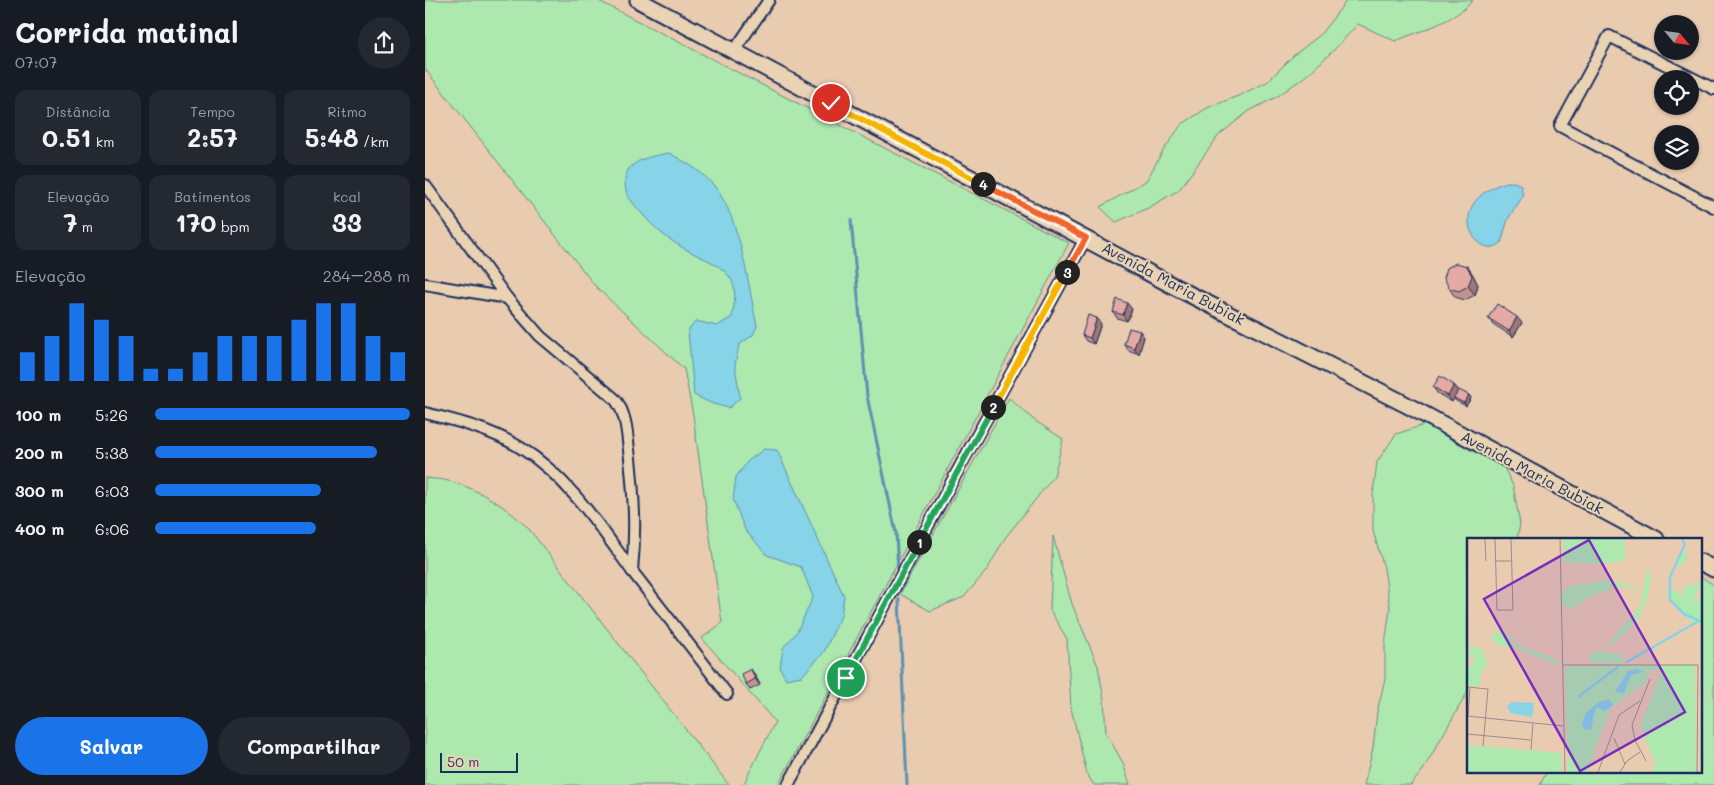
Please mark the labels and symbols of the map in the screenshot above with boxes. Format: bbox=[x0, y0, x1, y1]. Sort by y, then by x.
north arrow bbox=[1654, 15, 1699, 60]
pin bbox=[810, 82, 852, 124]
pin: 4 bbox=[971, 172, 995, 196]
street label: Avenida Maria Bubiak bbox=[1098, 237, 1248, 329]
pin: 3 bbox=[1055, 260, 1079, 284]
pin: 2 bbox=[981, 394, 1005, 420]
street label: Avenida Maria Bubiak bbox=[1457, 426, 1607, 518]
pin: 1 bbox=[907, 530, 931, 554]
inset map bbox=[1467, 538, 1701, 772]
pin bbox=[825, 657, 867, 699]
scale bar bbox=[440, 750, 517, 773]

